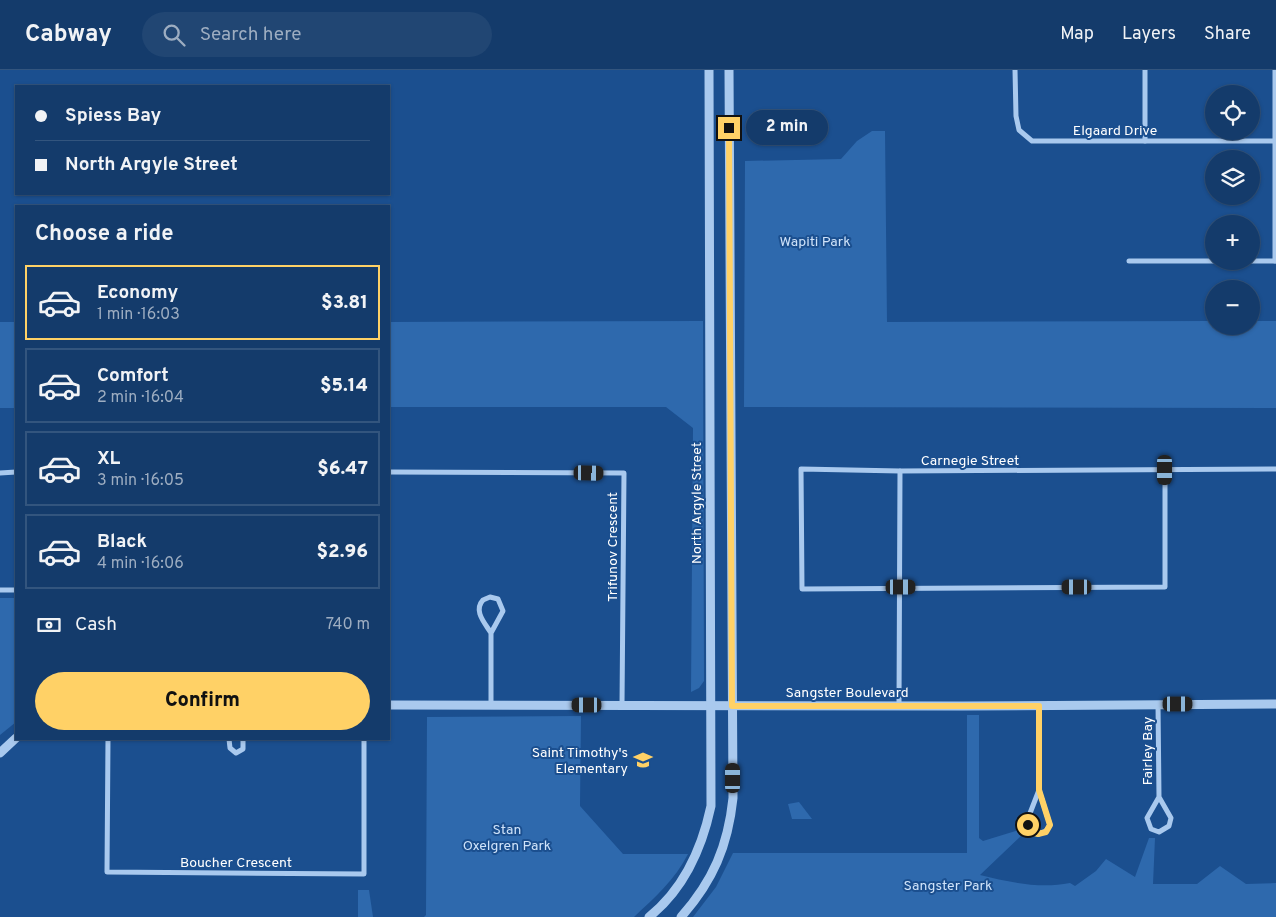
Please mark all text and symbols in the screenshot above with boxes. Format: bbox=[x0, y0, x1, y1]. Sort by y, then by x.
search box bbox=[142, 12, 492, 57]
text: Cabway bbox=[25, 20, 112, 50]
icon: search bbox=[160, 21, 188, 49]
text: Search here bbox=[200, 23, 301, 47]
text: Map bbox=[1060, 23, 1094, 46]
text: Layers bbox=[1122, 23, 1176, 46]
text: Share bbox=[1204, 23, 1251, 46]
map controls bbox=[1205, 85, 1260, 335]
button: locate bbox=[1205, 85, 1260, 140]
text: Spiess Bay bbox=[65, 104, 161, 128]
callout: 2 min bbox=[746, 110, 829, 146]
route end bbox=[718, 117, 740, 139]
text: 2 min bbox=[766, 117, 808, 137]
street label: Elgaard Drive bbox=[1073, 123, 1157, 140]
button: layers bbox=[1205, 150, 1260, 205]
text: North Argyle Street bbox=[65, 153, 238, 177]
button: + bbox=[1205, 215, 1260, 270]
text: Choose a ride bbox=[35, 221, 173, 248]
park label: Wapiti Park bbox=[779, 234, 851, 251]
icon: car bbox=[37, 280, 82, 325]
button: − bbox=[1205, 280, 1260, 335]
text: Economy bbox=[97, 281, 178, 305]
text: $3.81 bbox=[321, 291, 368, 315]
text: 1 min · 16:03 bbox=[97, 305, 180, 325]
icon: car bbox=[37, 363, 82, 408]
text: Comfort bbox=[97, 364, 169, 388]
text: $5.14 bbox=[320, 374, 368, 398]
text: 2 min · 16:04 bbox=[97, 388, 184, 408]
street label: North Argyle Street bbox=[689, 442, 706, 564]
icon: car bbox=[37, 446, 82, 491]
text: XL bbox=[97, 447, 120, 471]
street label: Carnegie Street bbox=[921, 453, 1019, 470]
car bbox=[1157, 455, 1172, 485]
text: $6.47 bbox=[317, 457, 368, 481]
car bbox=[573, 465, 604, 481]
text: 3 min · 16:05 bbox=[97, 471, 184, 491]
street label: Trifunov Crescent bbox=[605, 492, 622, 602]
icon: car bbox=[37, 529, 82, 574]
text: Black bbox=[97, 530, 147, 554]
text: $2.96 bbox=[317, 540, 368, 564]
text: 4 min · 16:06 bbox=[97, 554, 184, 574]
car bbox=[886, 580, 916, 595]
car bbox=[1062, 580, 1092, 595]
icon: cash bbox=[35, 611, 63, 639]
text: Cash bbox=[75, 613, 117, 637]
text: 740 m bbox=[326, 615, 370, 635]
button: Confirm bbox=[35, 672, 370, 730]
street label: Sangster Boulevard bbox=[785, 685, 909, 702]
car bbox=[1163, 697, 1193, 712]
car bbox=[572, 698, 602, 713]
street label: Fairley Bay bbox=[1140, 717, 1157, 785]
place label: Saint Timothy's Elementary bbox=[532, 745, 628, 778]
school or university icon: Saint Timothy's Elementary bbox=[632, 749, 654, 771]
car bbox=[725, 763, 740, 793]
route start bbox=[1017, 814, 1039, 836]
park label: Stan Oxelgren Park bbox=[463, 822, 551, 855]
street label: Boucher Crescent bbox=[180, 855, 292, 872]
park label: Sangster Park bbox=[904, 878, 992, 895]

